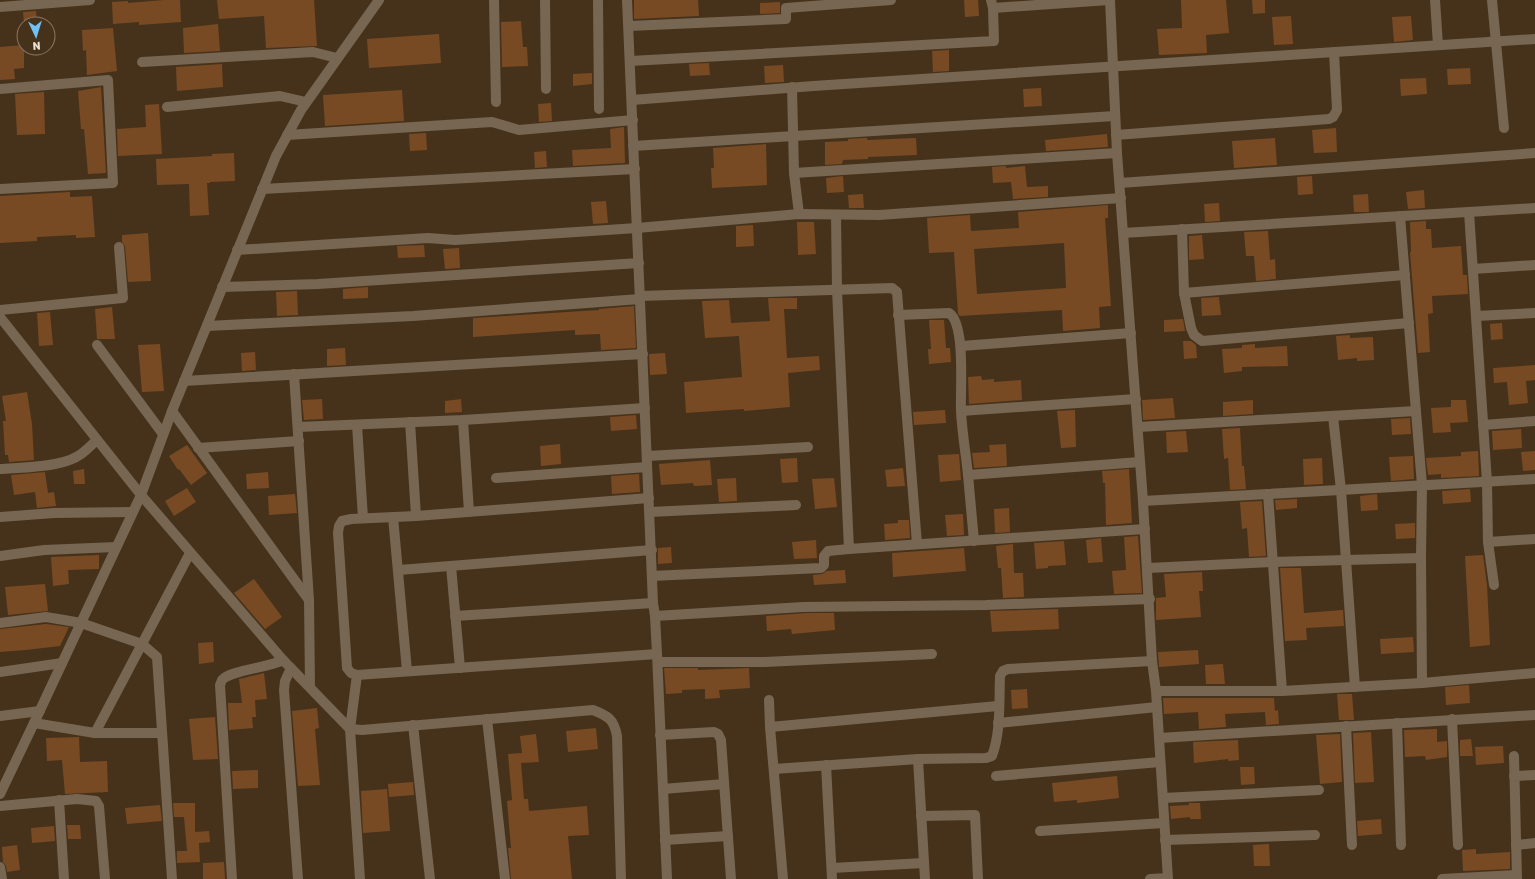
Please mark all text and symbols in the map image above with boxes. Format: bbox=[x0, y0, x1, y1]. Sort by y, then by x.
north arrow bbox=[16, 16, 56, 56]
text: N bbox=[32, 39, 41, 52]

